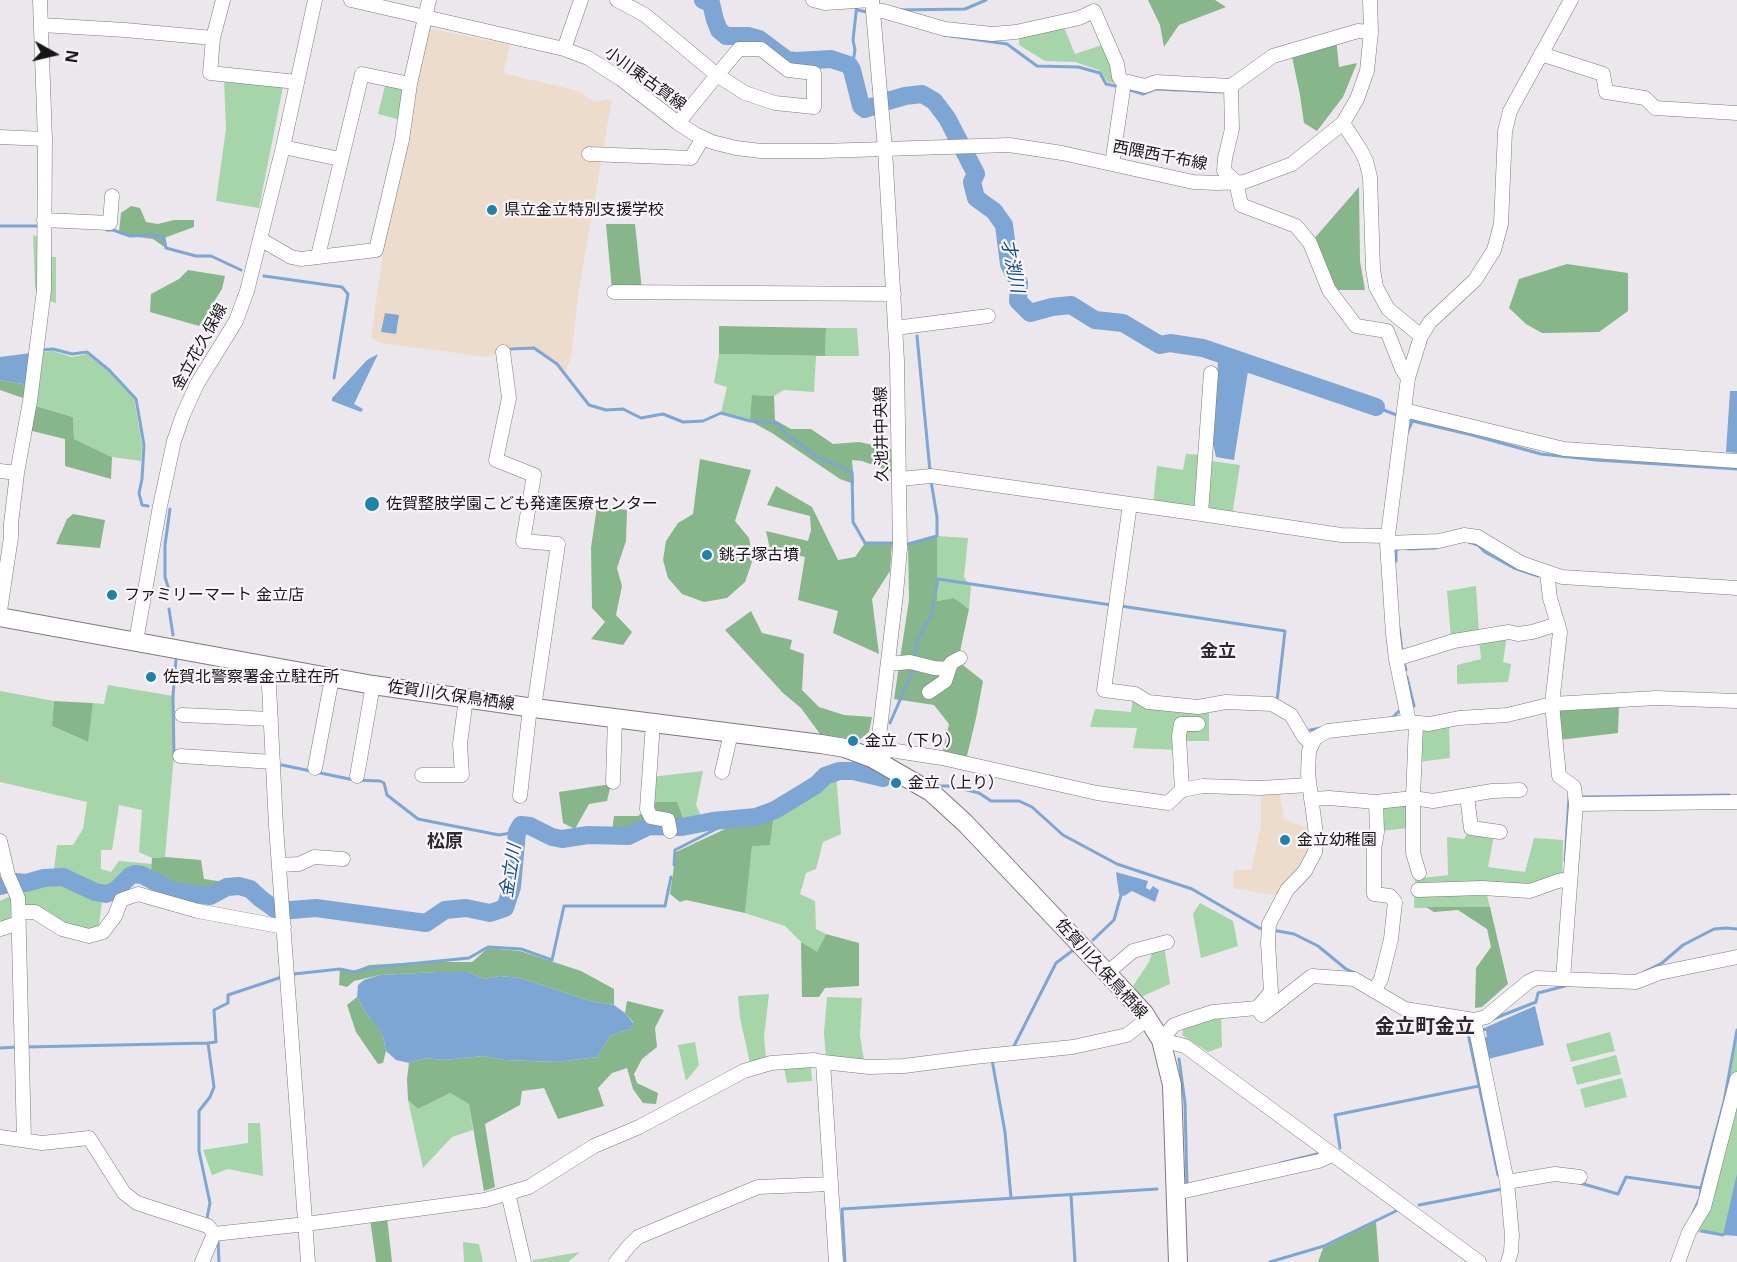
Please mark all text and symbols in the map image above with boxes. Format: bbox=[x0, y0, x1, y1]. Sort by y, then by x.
north arrow bbox=[24, 24, 84, 84]
street label: 小川東古賀線 bbox=[601, 43, 689, 115]
text: N bbox=[60, 49, 84, 64]
street label: 西隈西千布線 bbox=[1111, 137, 1209, 175]
place label: 県立金立特別支援学校 bbox=[504, 200, 664, 220]
marker: 県立金立特別支援学校 bbox=[485, 203, 499, 217]
water label: 才渕川 bbox=[996, 237, 1028, 295]
street label: 金立花久保線 bbox=[168, 300, 232, 394]
street label: 久池井中央線 bbox=[872, 386, 892, 482]
place label: 佐賀整肢学園こども発達医療センター bbox=[386, 494, 658, 514]
marker: 佐賀整肢学園こども発達医療センター bbox=[363, 495, 381, 513]
place label: 銚子塚古墳 bbox=[719, 545, 799, 565]
marker: 銚子塚古墳 bbox=[700, 548, 714, 562]
place label: ファミリーマート 金立店 bbox=[124, 585, 304, 605]
marker: ファミリーマート 金立店 bbox=[105, 588, 119, 602]
district label: 金立 bbox=[1200, 641, 1236, 663]
place label: 佐賀北警察署金立駐在所 bbox=[163, 667, 339, 687]
marker: 佐賀北警察署金立駐在所 bbox=[144, 670, 158, 684]
street label: 佐賀川久保鳥栖線 bbox=[386, 678, 516, 714]
place label: 金立（下り） bbox=[865, 731, 961, 751]
marker: 金立（下り） bbox=[846, 734, 860, 748]
place label: 金立（上り） bbox=[908, 773, 1004, 793]
marker: 金立（上り） bbox=[889, 776, 903, 790]
place label: 金立幼稚園 bbox=[1297, 830, 1377, 850]
district label: 松原 bbox=[427, 831, 463, 853]
marker: 金立幼稚園 bbox=[1278, 833, 1292, 847]
water label: 金立川 bbox=[496, 843, 526, 899]
street label: 佐賀川久保鳥栖線 bbox=[1051, 915, 1151, 1023]
district label: 金立町金立 bbox=[1375, 1015, 1475, 1039]

